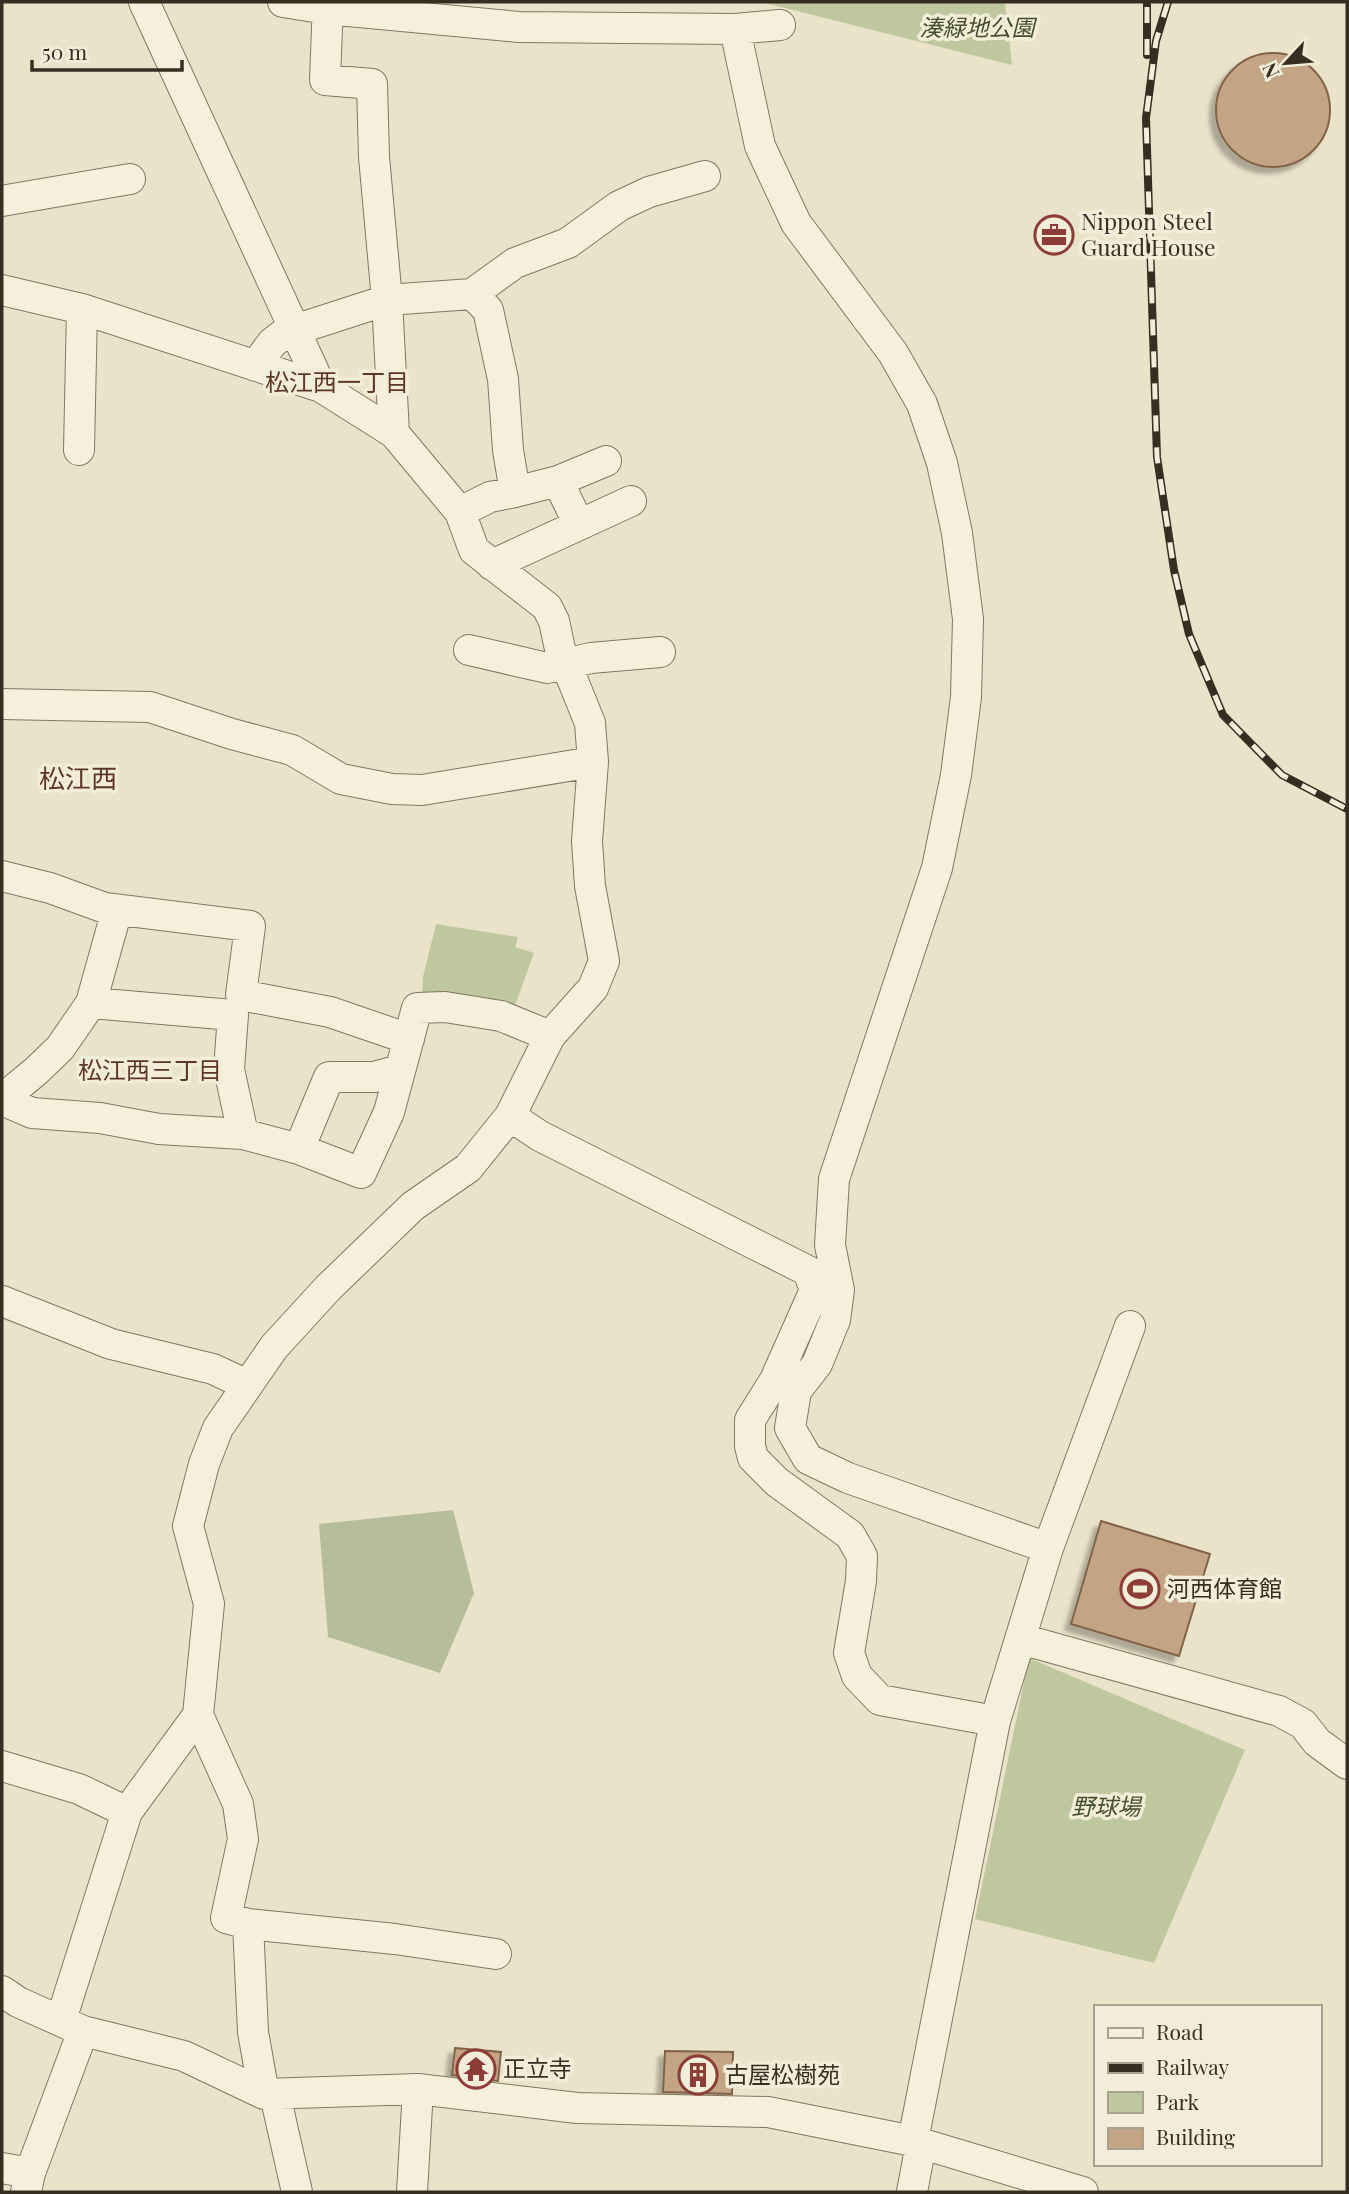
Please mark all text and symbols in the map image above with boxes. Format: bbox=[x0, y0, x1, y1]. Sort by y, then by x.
park label: 湊緑地公園 bbox=[920, 11, 1038, 42]
scale bar bbox=[32, 28, 182, 72]
north arrow bbox=[1251, 28, 1321, 98]
text: 50 m bbox=[42, 37, 88, 65]
text: N bbox=[1255, 59, 1285, 83]
place label: Nippon Steel Guard House bbox=[1081, 205, 1216, 262]
office icon: Nippon Steel Guard House bbox=[1033, 214, 1075, 256]
district label: 松江西一丁目 bbox=[265, 365, 409, 397]
district label: 松江西 bbox=[39, 760, 117, 795]
district label: 松江西三丁目 bbox=[78, 1053, 222, 1085]
sports icon: 河西体育館 bbox=[1119, 1568, 1161, 1610]
place label: 河西体育館 bbox=[1167, 1572, 1282, 1603]
park label: 野球場 bbox=[1072, 1790, 1144, 1821]
legend bbox=[1094, 2005, 1321, 2166]
text: Road bbox=[1156, 2017, 1204, 2045]
temple icon: 正立寺 bbox=[455, 2048, 497, 2090]
place label: 正立寺 bbox=[503, 2052, 572, 2083]
text: Railway bbox=[1156, 2052, 1230, 2080]
building icon: 古屋松樹苑 bbox=[677, 2054, 719, 2096]
place label: 古屋松樹苑 bbox=[725, 2058, 840, 2089]
text: Park bbox=[1156, 2087, 1200, 2115]
text: Building bbox=[1156, 2122, 1235, 2150]

